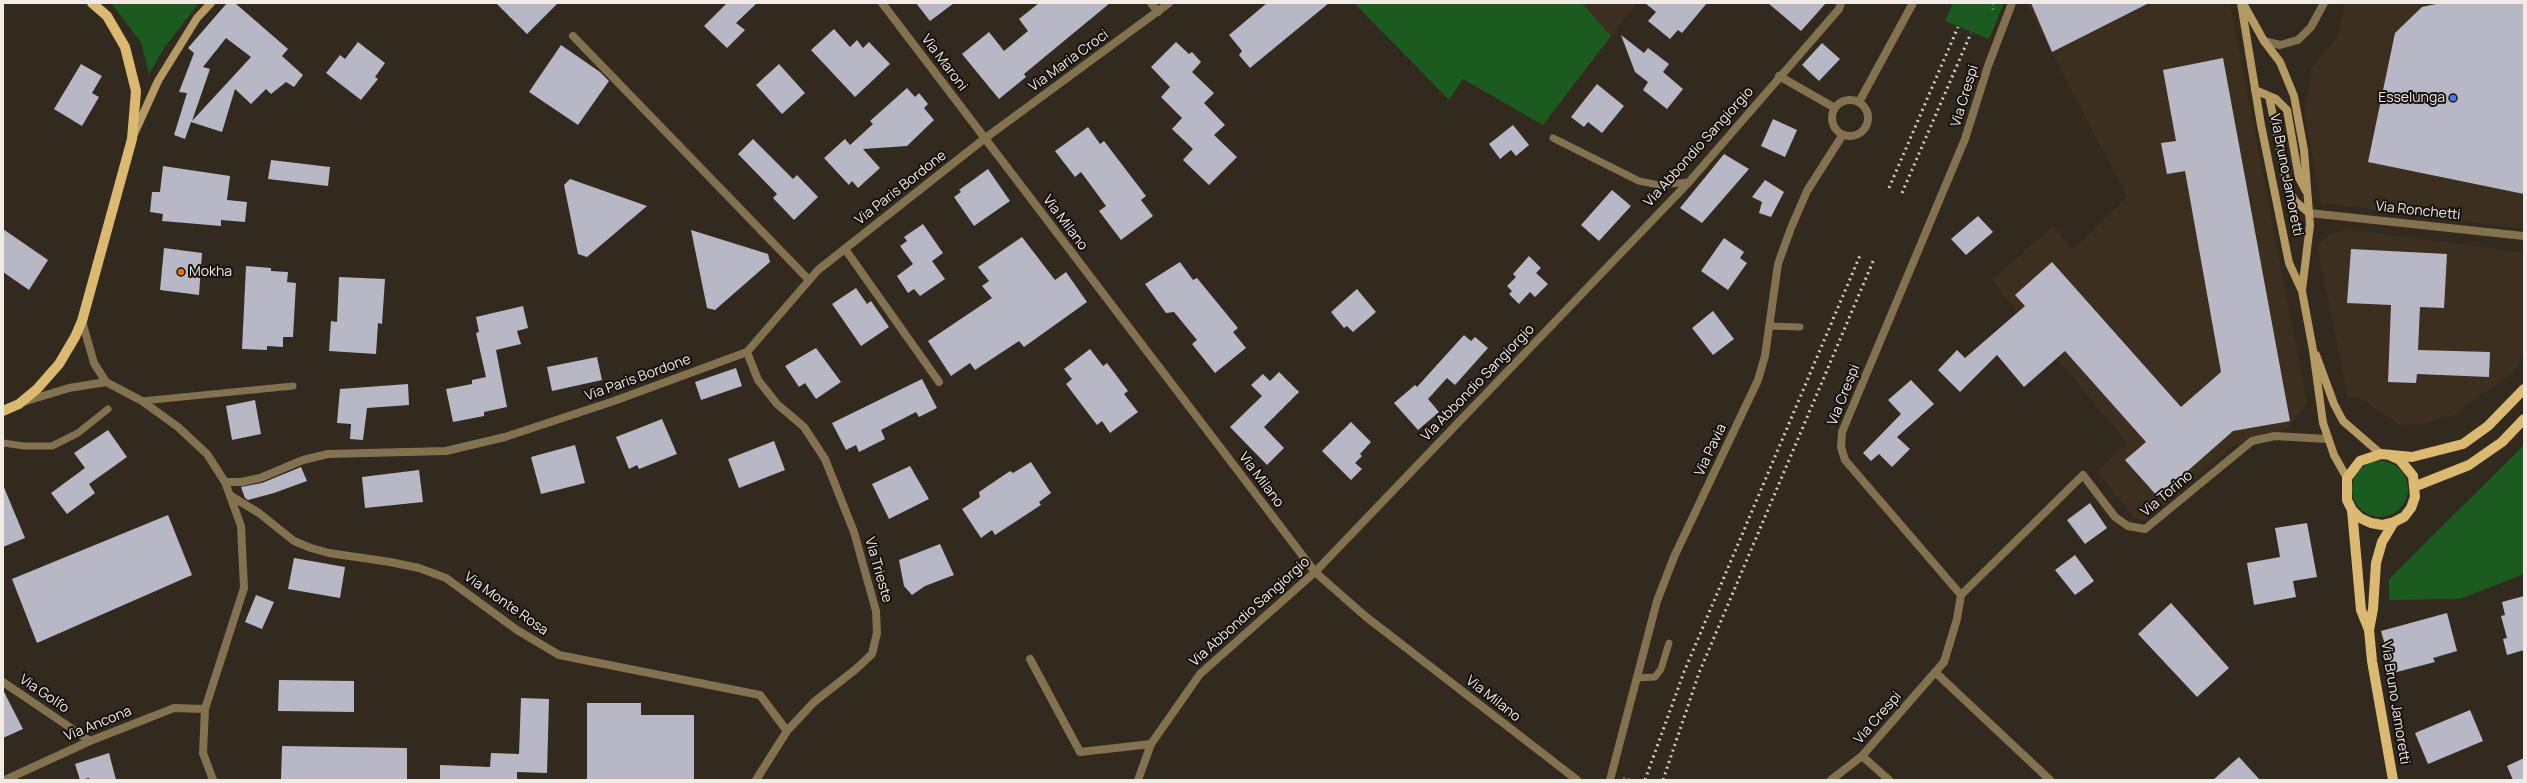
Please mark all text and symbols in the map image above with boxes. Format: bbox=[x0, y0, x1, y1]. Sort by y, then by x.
street label: Via Maria Croci bbox=[1026, 26, 1112, 96]
street label: Via Maroni bbox=[917, 31, 971, 95]
street label: Via Crespi bbox=[1948, 63, 1982, 129]
street label: Via Abbondio Sangiorgio bbox=[1641, 83, 1757, 211]
place label: Esselunga bbox=[2378, 90, 2445, 106]
marker: Esselunga bbox=[2448, 93, 2458, 103]
street label: Via Bruno Jamoretti bbox=[2266, 112, 2306, 238]
street label: Via Paris Bordone bbox=[852, 147, 950, 229]
street label: Via Milano bbox=[1039, 192, 1091, 254]
street label: Via Ronchetti bbox=[2375, 198, 2461, 224]
place label: Mokha bbox=[189, 264, 232, 280]
marker: Mokha bbox=[176, 267, 186, 277]
street label: Via Abbondio Sangiorgio bbox=[1418, 321, 1538, 445]
street label: Via Paris Bordone bbox=[583, 351, 693, 405]
street label: Via Crespi bbox=[1824, 362, 1864, 428]
street label: Via Pavia bbox=[1692, 421, 1730, 479]
street label: Via Milano bbox=[1235, 449, 1287, 511]
street label: Via Torino bbox=[2138, 468, 2196, 520]
street label: Via Trieste bbox=[861, 535, 895, 605]
street label: Via Abbondio Sangiorgio bbox=[1186, 554, 1314, 670]
street label: Via Monte Rosa bbox=[461, 569, 551, 639]
street label: Via Bruno Jamoretti bbox=[2377, 640, 2413, 766]
street label: Via Golfo bbox=[16, 671, 72, 717]
street label: Via Milano bbox=[1462, 672, 1524, 726]
street label: Via Crespi bbox=[1851, 688, 1905, 748]
street label: Via Ancona bbox=[62, 703, 134, 745]

